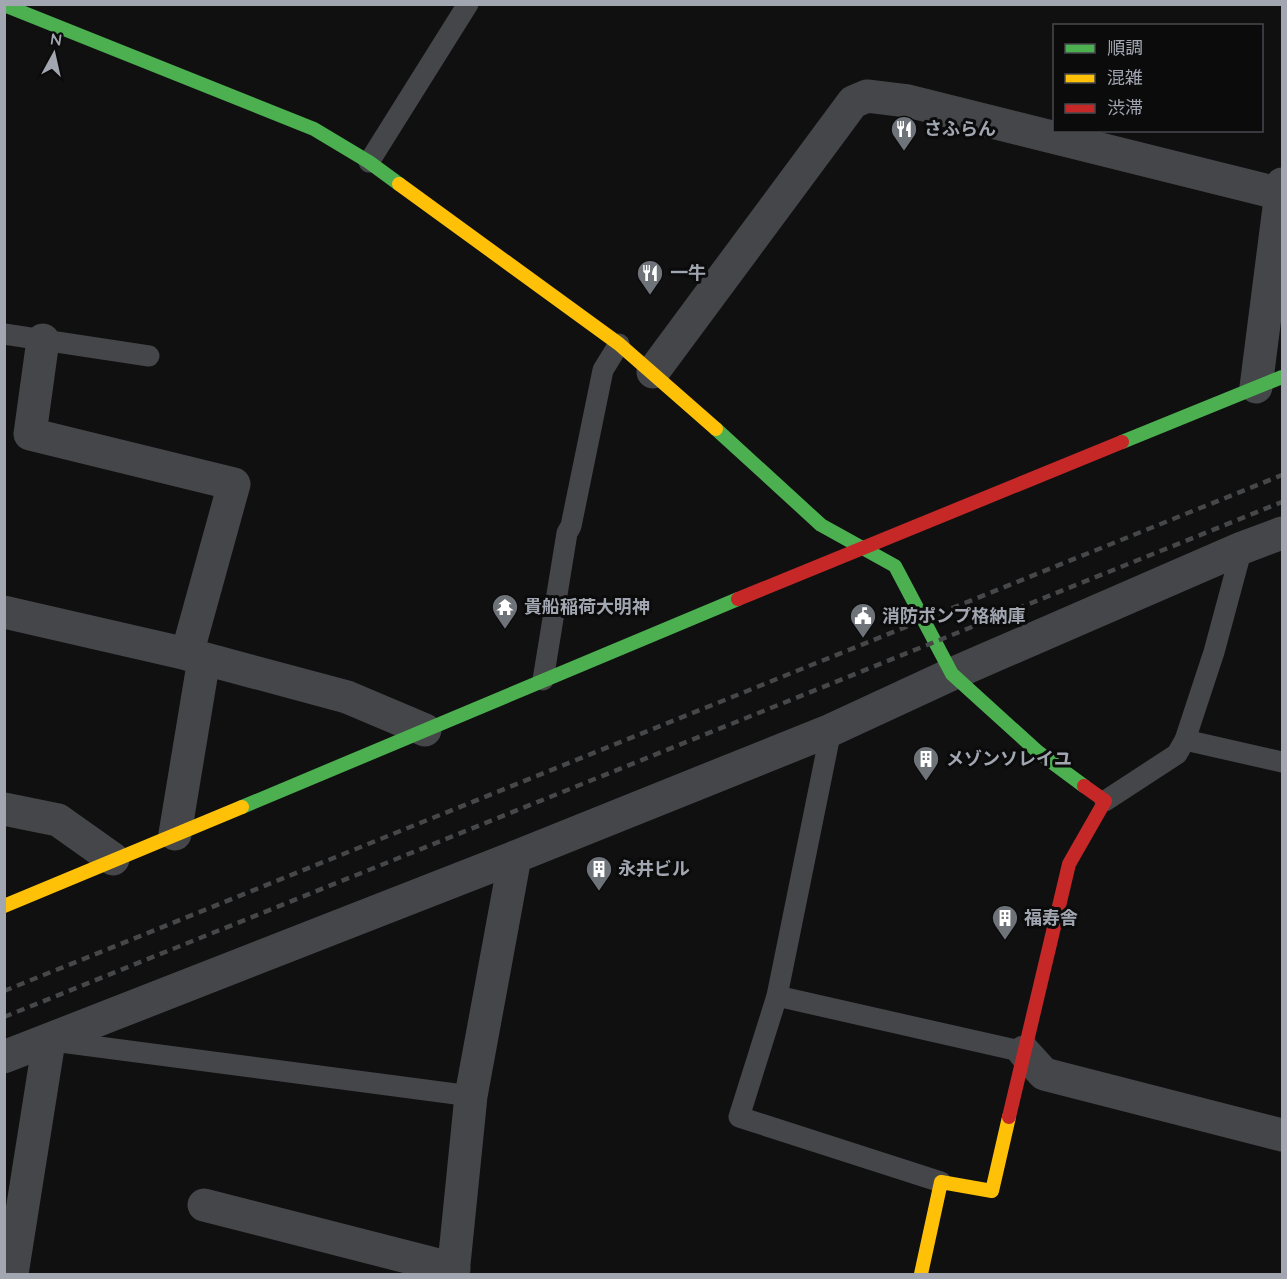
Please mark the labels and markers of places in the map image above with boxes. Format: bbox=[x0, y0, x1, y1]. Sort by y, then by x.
restaurant icon: さふらん bbox=[889, 114, 919, 152]
place label: さふらん bbox=[924, 117, 996, 140]
restaurant icon: 一牛 bbox=[635, 258, 665, 296]
place label: 一牛 bbox=[670, 261, 706, 284]
temple icon: 貴船稲荷大明神 bbox=[490, 592, 520, 630]
place label: 貴船稲荷大明神 bbox=[524, 595, 650, 618]
public building icon: 消防ポンプ格納庫 bbox=[848, 601, 878, 639]
place label: 消防ポンプ格納庫 bbox=[882, 604, 1025, 627]
building icon: メゾンソレイユ bbox=[911, 744, 941, 782]
place label: メゾンソレイユ bbox=[946, 747, 1072, 770]
building icon: 永井ビル bbox=[584, 854, 614, 892]
place label: 永井ビル bbox=[618, 857, 690, 880]
building icon: 福寿舎 bbox=[990, 903, 1020, 941]
place label: 福寿舎 bbox=[1024, 906, 1078, 929]

